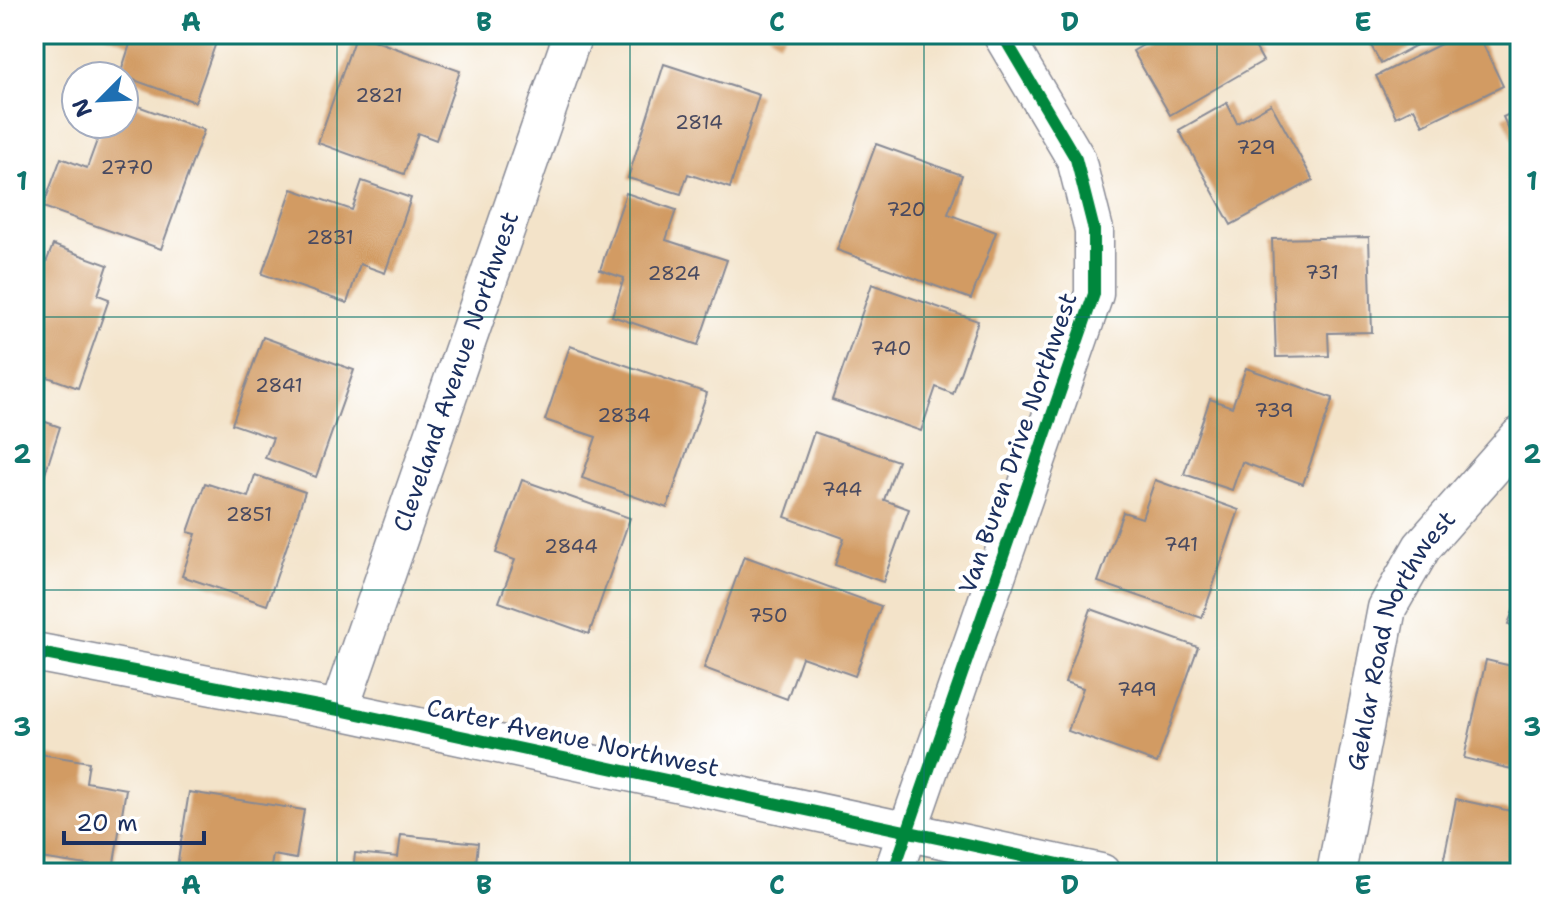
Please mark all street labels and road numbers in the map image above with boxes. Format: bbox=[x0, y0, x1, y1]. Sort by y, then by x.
street label: Cleveland Avenue Northwest bbox=[386, 207, 526, 536]
street label: Van Buren Drive Northwest bbox=[951, 288, 1085, 598]
street label: Gehlar Road Northwest bbox=[1340, 504, 1463, 774]
street label: Carter Avenue Northwest bbox=[424, 691, 722, 785]

